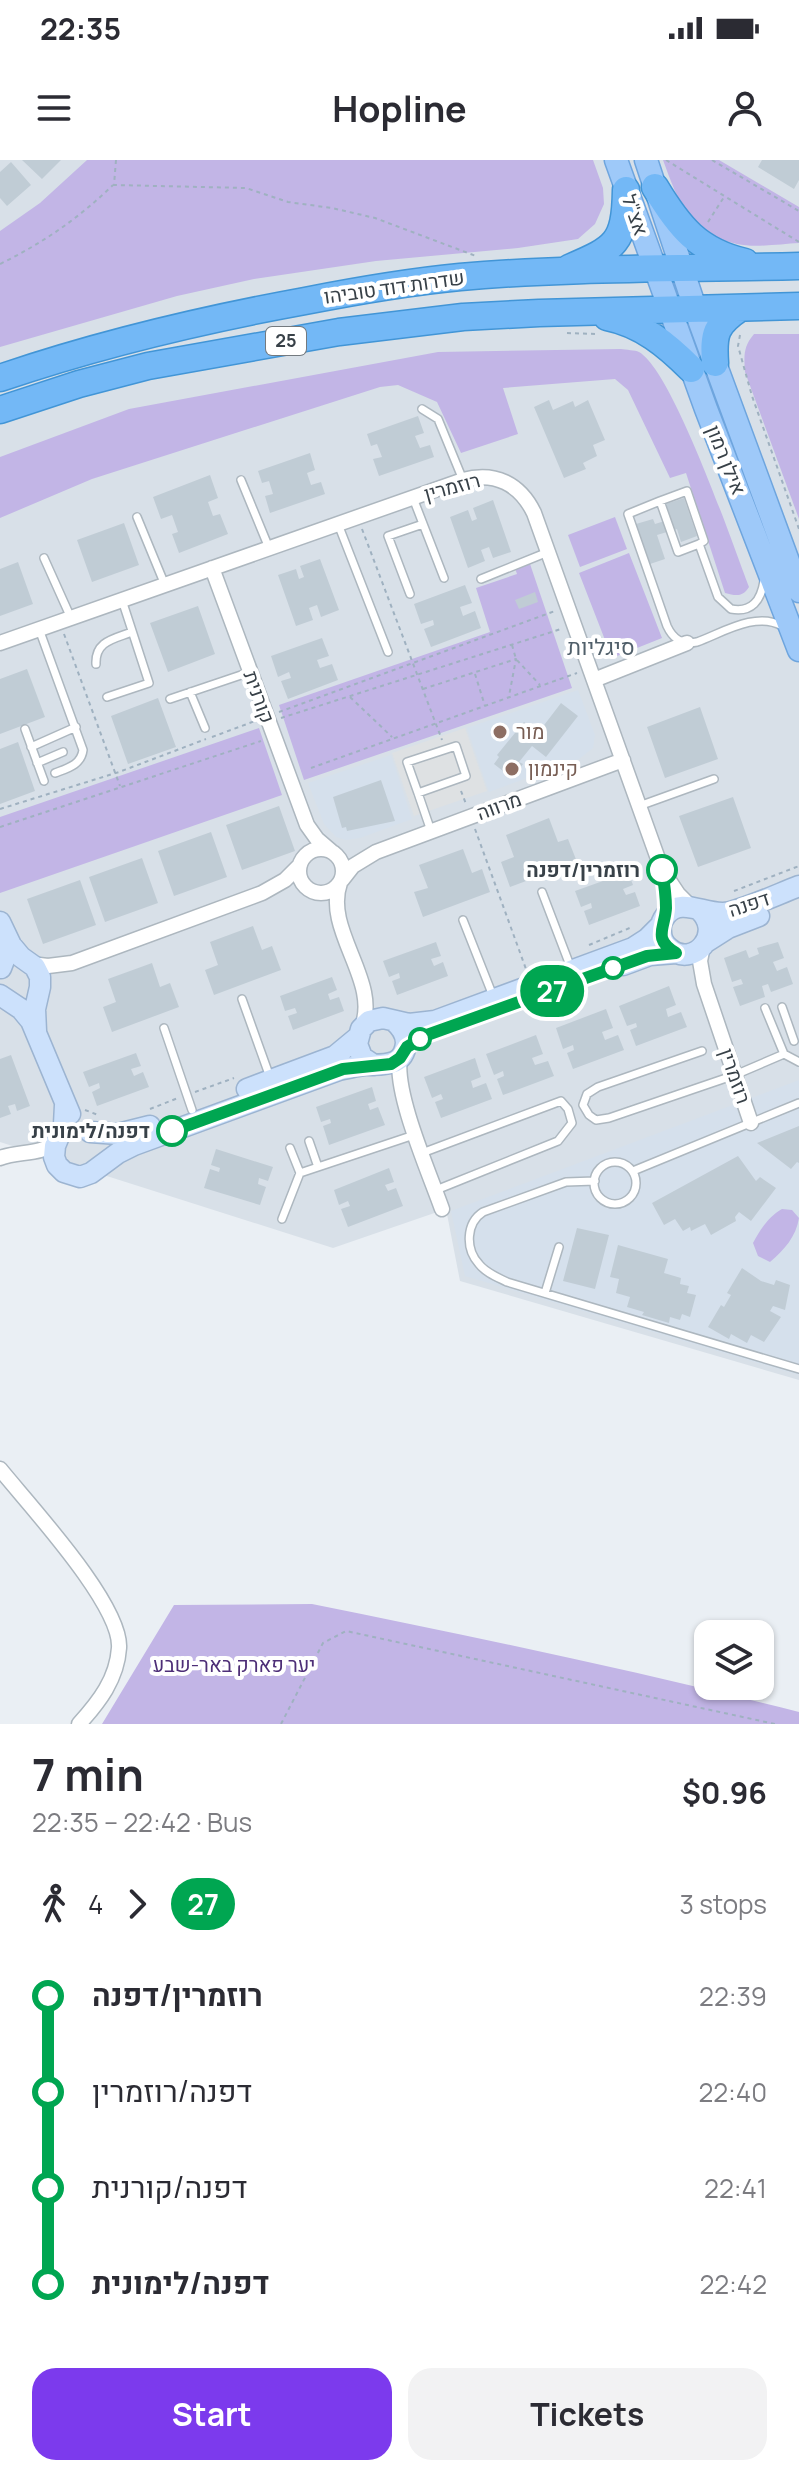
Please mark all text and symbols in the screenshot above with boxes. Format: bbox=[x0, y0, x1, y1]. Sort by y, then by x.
text: 22:35 bbox=[40, 8, 121, 49]
text: Hopline bbox=[332, 84, 467, 133]
icon: menu bbox=[32, 86, 76, 130]
icon: person bbox=[723, 86, 767, 130]
street label: אצ"ל bbox=[616, 191, 655, 239]
street label: שדרות דוד טוביהו bbox=[322, 263, 466, 310]
road number: 25 bbox=[266, 327, 306, 355]
street label: אילן רמון bbox=[700, 421, 753, 499]
street label: רוזמרין bbox=[421, 466, 483, 507]
district label: סיגליות bbox=[567, 632, 635, 662]
street label: קורנית bbox=[238, 667, 281, 727]
place label: מור bbox=[516, 718, 544, 745]
marker: מור bbox=[491, 723, 509, 741]
place label: קינמון bbox=[528, 755, 578, 782]
marker: קינמון bbox=[503, 760, 521, 778]
street label: מרווה bbox=[473, 785, 525, 826]
marker: רוזמרין/דפנה bbox=[647, 855, 677, 885]
place label: רוזמרין/דפנה bbox=[526, 856, 640, 883]
street label: דפנה bbox=[725, 884, 773, 923]
unlabelled marker bbox=[602, 957, 624, 979]
line badge: 27 bbox=[516, 965, 588, 1017]
text: 27 bbox=[536, 972, 568, 1010]
unlabelled marker bbox=[409, 1028, 431, 1050]
street label: רוזמרין bbox=[713, 1044, 758, 1107]
marker: דפנה/לימונית bbox=[157, 1116, 187, 1146]
place label: דפנה/לימונית bbox=[32, 1117, 150, 1144]
map controls bbox=[694, 1620, 774, 1700]
button: layers bbox=[694, 1620, 774, 1700]
park label: יער פארק באר-שבע bbox=[153, 1651, 315, 1678]
text: 7 min bbox=[32, 1744, 144, 1804]
text: $0.96 bbox=[682, 1772, 767, 1813]
text: 22:35 – 22:42 · Bus bbox=[32, 1804, 252, 1840]
icon: walk bbox=[32, 1882, 76, 1926]
icon: forward bbox=[115, 1882, 159, 1926]
text: 27 bbox=[187, 1885, 219, 1923]
text: 4 bbox=[88, 1886, 103, 1922]
text: 3 stops bbox=[680, 1886, 767, 1922]
text: רוזמרין/דפנה bbox=[92, 1974, 263, 2015]
text: 22:39 bbox=[699, 1978, 767, 2014]
text: דפנה/רוזמרין bbox=[92, 2070, 252, 2111]
text: 22:40 bbox=[698, 2074, 767, 2110]
text: דפנה/קורנית bbox=[92, 2166, 247, 2207]
text: 22:41 bbox=[704, 2170, 767, 2206]
text: דפנה/לימונית bbox=[92, 2262, 269, 2303]
text: 22:42 bbox=[699, 2266, 767, 2302]
button: Start bbox=[32, 2368, 392, 2460]
button: Tickets bbox=[408, 2368, 767, 2460]

